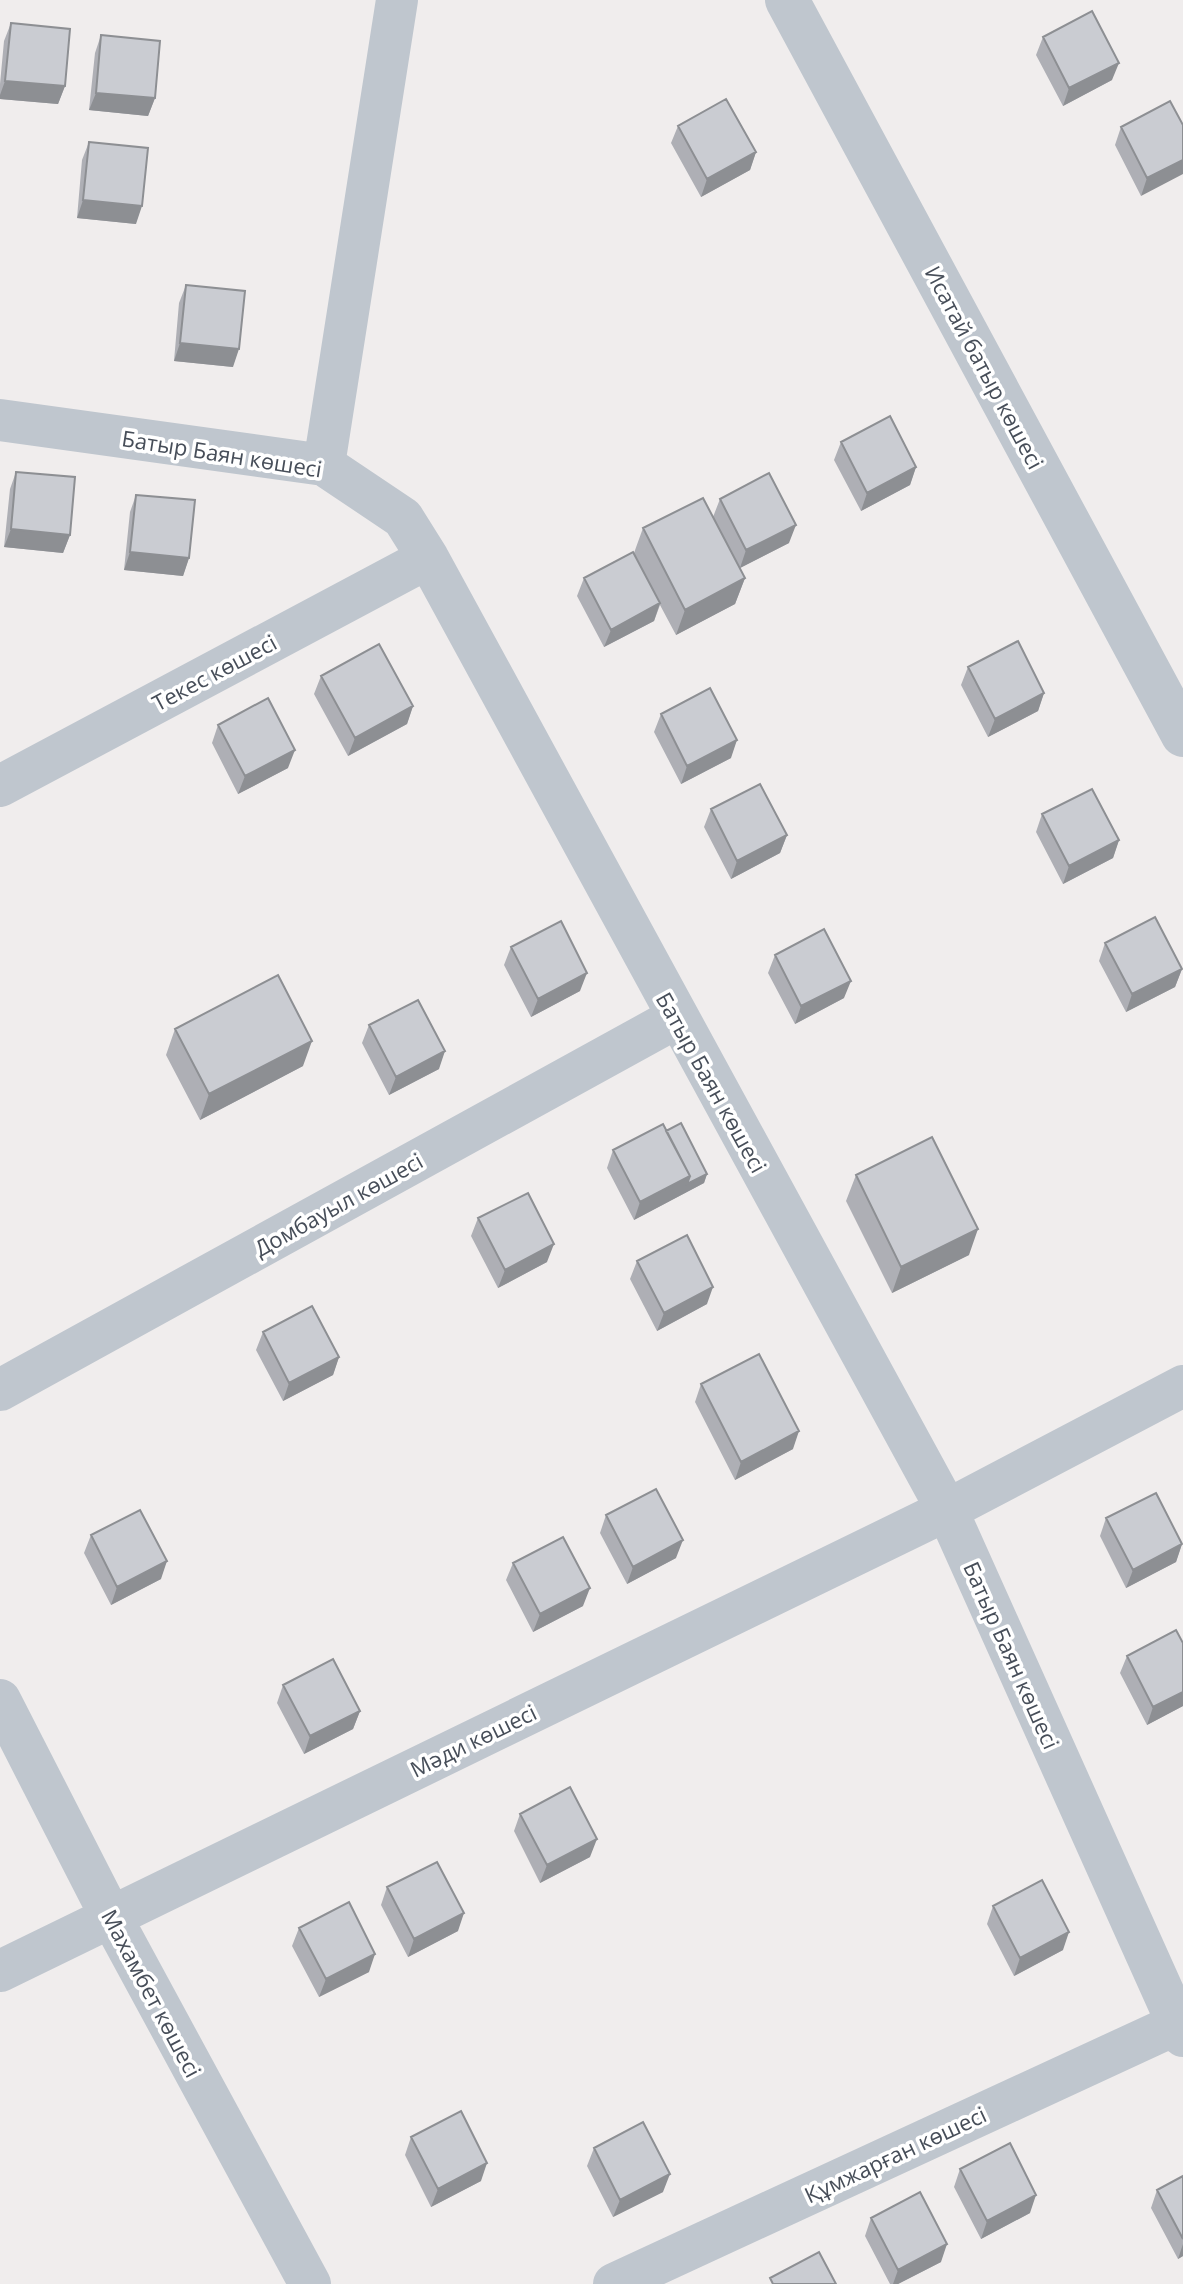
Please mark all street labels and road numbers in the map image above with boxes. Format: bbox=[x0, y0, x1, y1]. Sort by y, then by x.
street label: Исатай батыр көшесі bbox=[919, 260, 1051, 474]
street label: Батыр Баян көшесі bbox=[120, 422, 324, 484]
street label: Текес көшесі bbox=[146, 627, 282, 717]
street label: Батыр Баян көшесі bbox=[650, 986, 774, 1178]
street label: Домбауыл көшесі bbox=[248, 1145, 428, 1263]
street label: Батыр Баян көшесі bbox=[957, 1557, 1067, 1753]
street label: Мәди көшесі bbox=[405, 1696, 541, 1784]
street label: Махамбет көшесі bbox=[95, 1904, 209, 2082]
street label: Құмжарған көшесі bbox=[799, 2099, 991, 2209]

